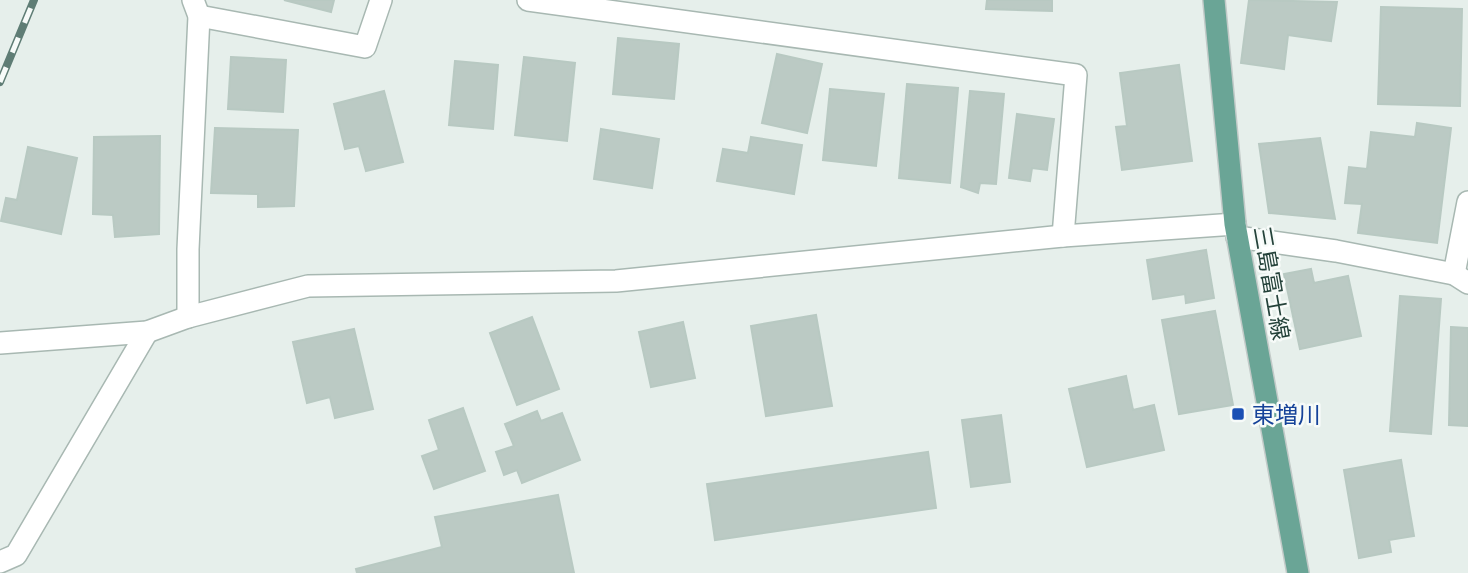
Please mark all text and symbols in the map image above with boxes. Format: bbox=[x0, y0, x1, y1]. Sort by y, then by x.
street label: 三島富士線 bbox=[1248, 224, 1296, 342]
place label: 東増川 bbox=[1252, 400, 1321, 429]
marker: 東増川 bbox=[1230, 406, 1246, 422]

